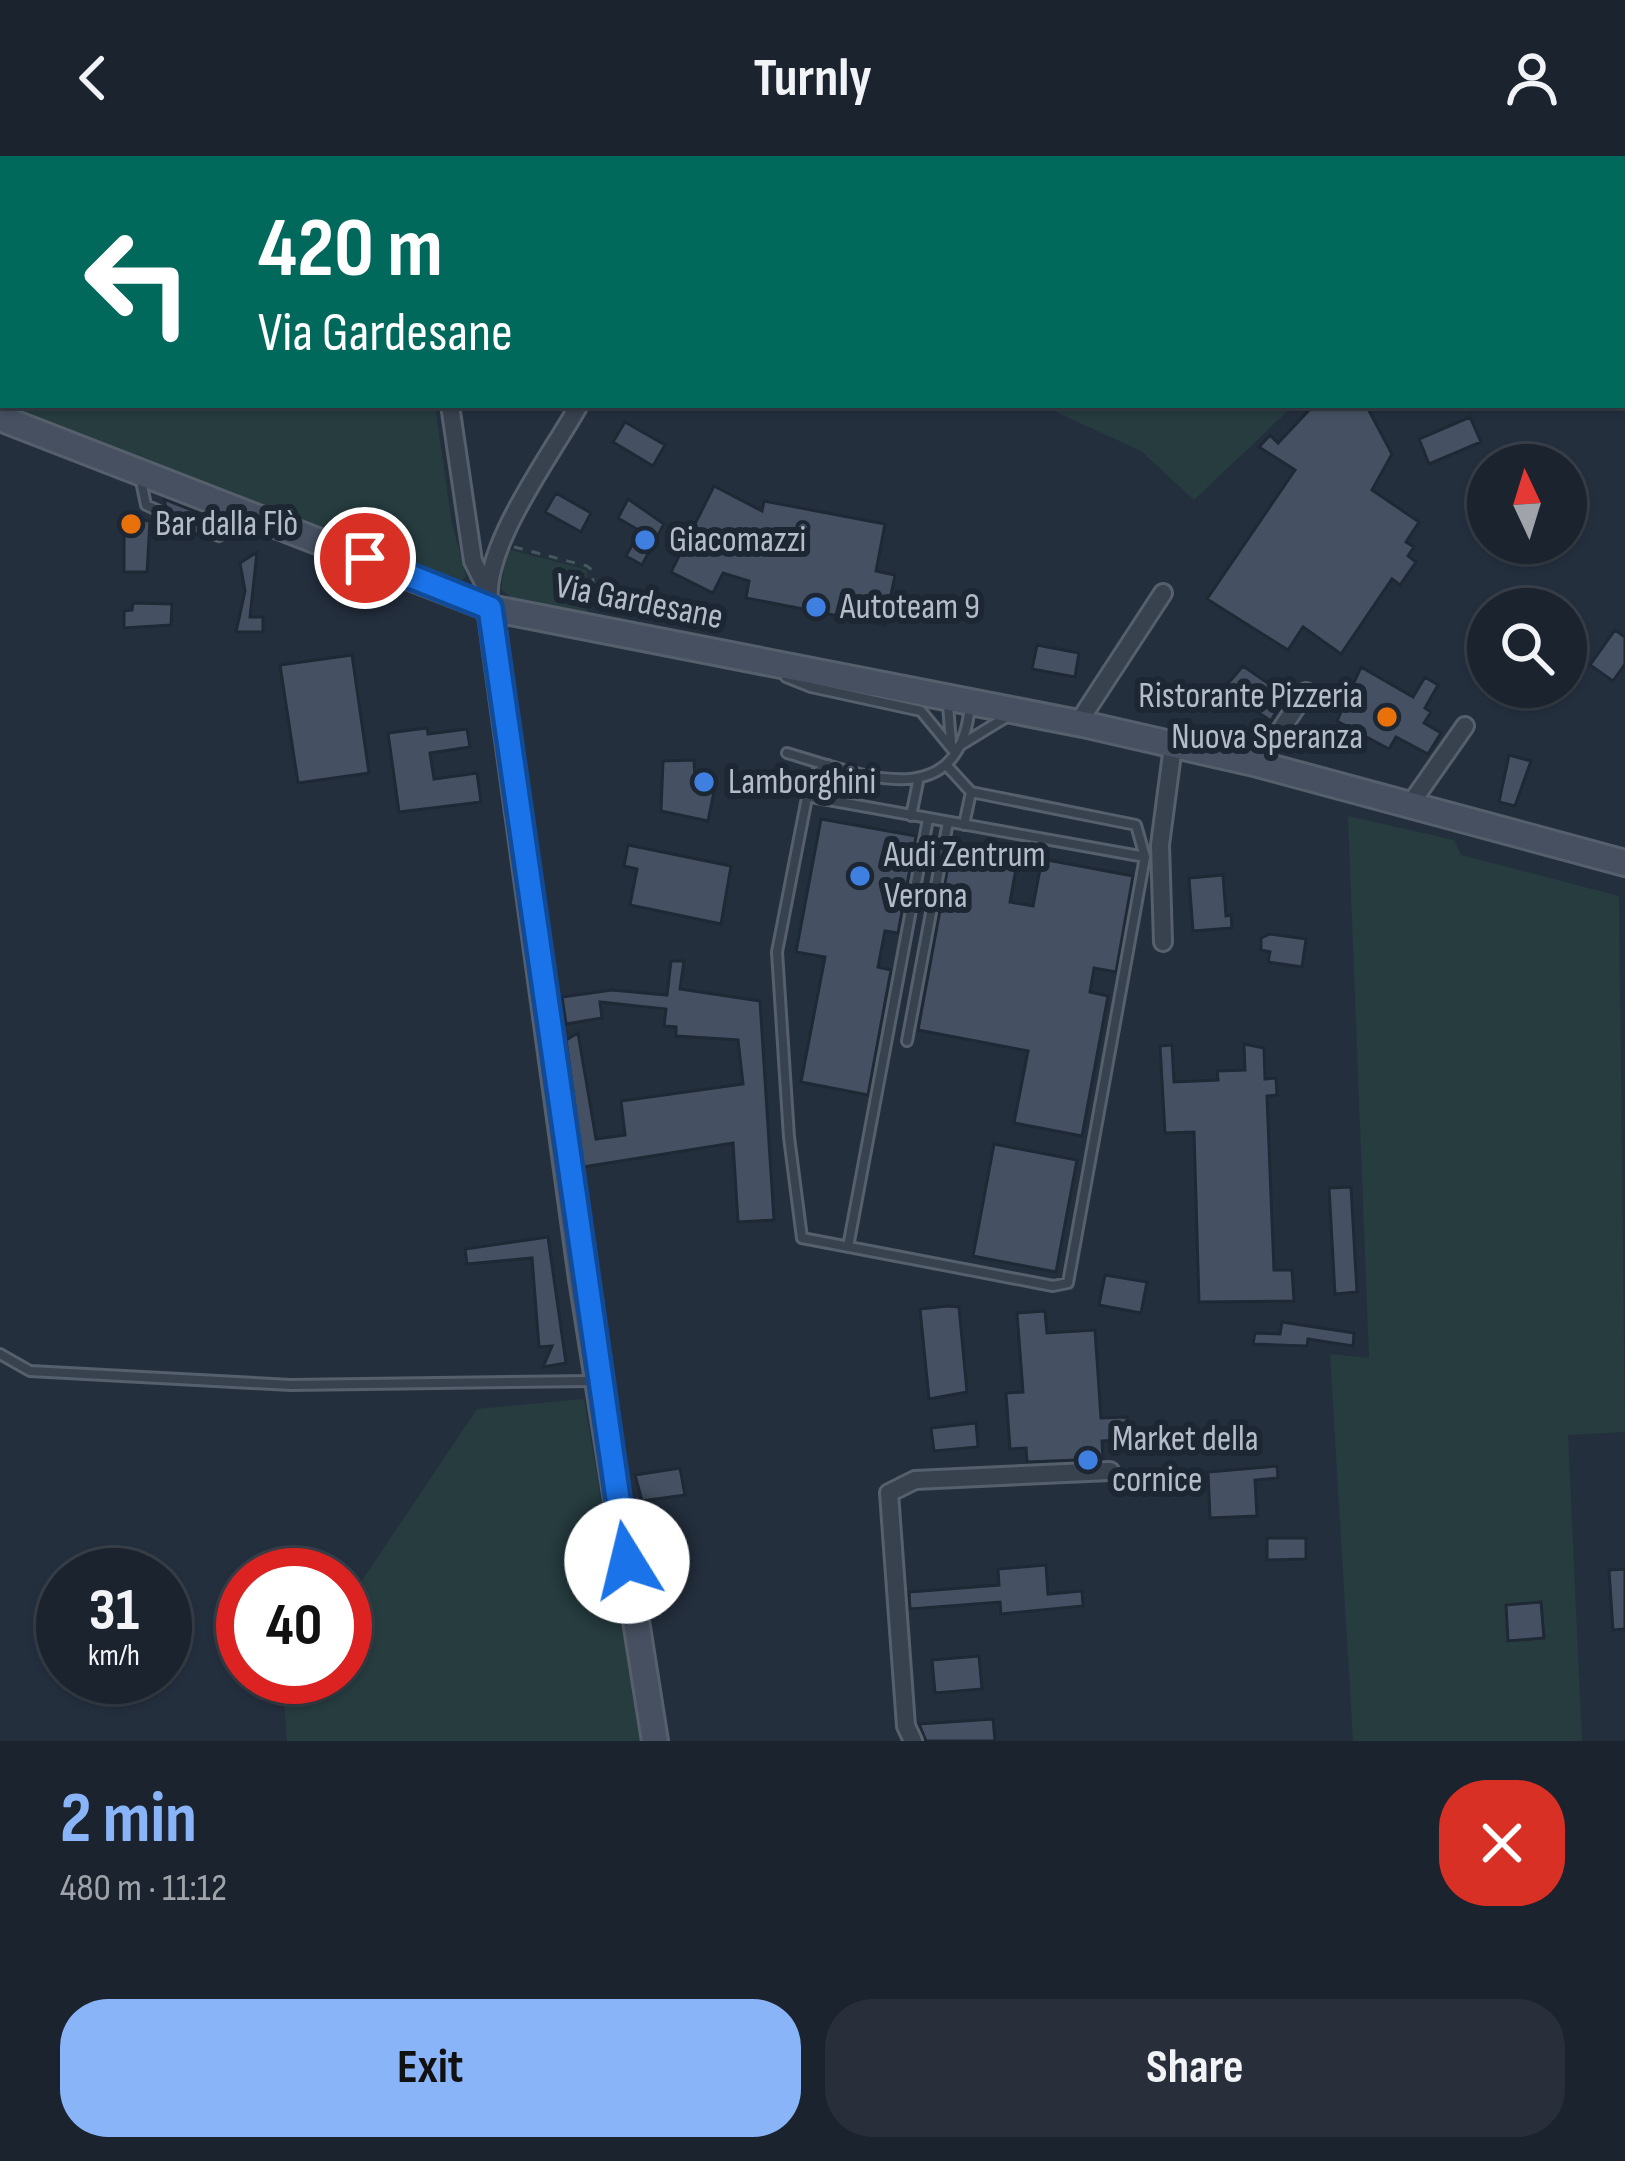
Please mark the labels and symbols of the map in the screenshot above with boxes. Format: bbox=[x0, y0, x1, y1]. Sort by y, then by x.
north arrow bbox=[1467, 444, 1587, 564]
place label: Bar dalla Flò bbox=[155, 503, 298, 546]
pin bbox=[314, 507, 416, 609]
marker: Bar dalla Flò bbox=[118, 511, 144, 537]
place label: Giacomazzi bbox=[669, 519, 806, 562]
marker: Giacomazzi bbox=[632, 527, 658, 553]
street label: Via Gardesane bbox=[552, 565, 726, 639]
place label: Autoteam 9 bbox=[839, 586, 980, 629]
marker: Autoteam 9 bbox=[803, 594, 829, 620]
place label: Ristorante Pizzeria Nuova Speranza bbox=[1138, 675, 1363, 759]
marker: Ristorante Pizzeria Nuova Speranza bbox=[1374, 704, 1400, 730]
place label: Lamborghini bbox=[728, 761, 876, 804]
marker: Lamborghini bbox=[691, 769, 717, 795]
place label: Audi Zentrum Verona bbox=[883, 834, 1046, 918]
marker: Audi Zentrum Verona bbox=[847, 863, 873, 889]
place label: Market della cornice bbox=[1112, 1418, 1259, 1502]
marker: Market della cornice bbox=[1075, 1447, 1101, 1473]
position arrow bbox=[564, 1498, 690, 1624]
speed limit sign: 40 bbox=[216, 1548, 372, 1704]

